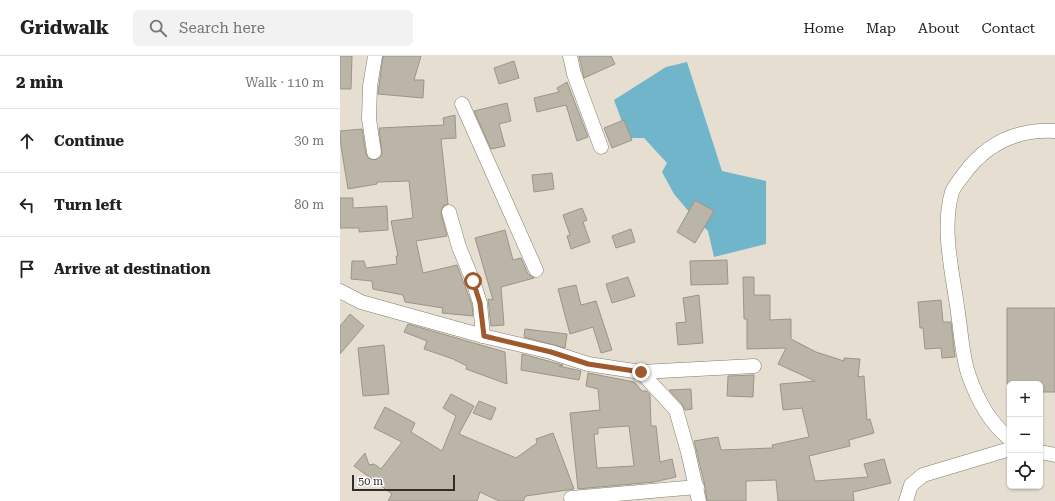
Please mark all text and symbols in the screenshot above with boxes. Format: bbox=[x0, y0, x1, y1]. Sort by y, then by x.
search box bbox=[133, 10, 413, 46]
text: Gridwalk bbox=[20, 16, 109, 39]
icon: search bbox=[147, 17, 169, 39]
text: Search here bbox=[179, 19, 265, 37]
text: Home bbox=[803, 20, 844, 36]
text: Map bbox=[866, 20, 896, 36]
text: About bbox=[918, 20, 960, 36]
text: Contact bbox=[982, 20, 1035, 36]
text: 2 min bbox=[16, 72, 63, 92]
text: Walk · 110 m bbox=[245, 75, 324, 90]
icon: ahead bbox=[16, 130, 38, 152]
text: Continue bbox=[54, 132, 124, 150]
text: 30 m bbox=[294, 133, 324, 148]
icon: left bbox=[16, 194, 38, 216]
text: Turn left bbox=[54, 196, 122, 214]
text: 80 m bbox=[294, 197, 324, 212]
icon: arrive bbox=[16, 258, 38, 280]
text: Arrive at destination bbox=[54, 260, 210, 278]
route start bbox=[464, 272, 482, 290]
route end bbox=[632, 363, 650, 381]
map controls bbox=[1007, 381, 1043, 489]
button: + bbox=[1007, 381, 1043, 417]
button: − bbox=[1007, 417, 1043, 453]
button: locate bbox=[1007, 453, 1043, 489]
scale bar bbox=[352, 473, 455, 492]
text: 50 m bbox=[358, 475, 383, 488]

